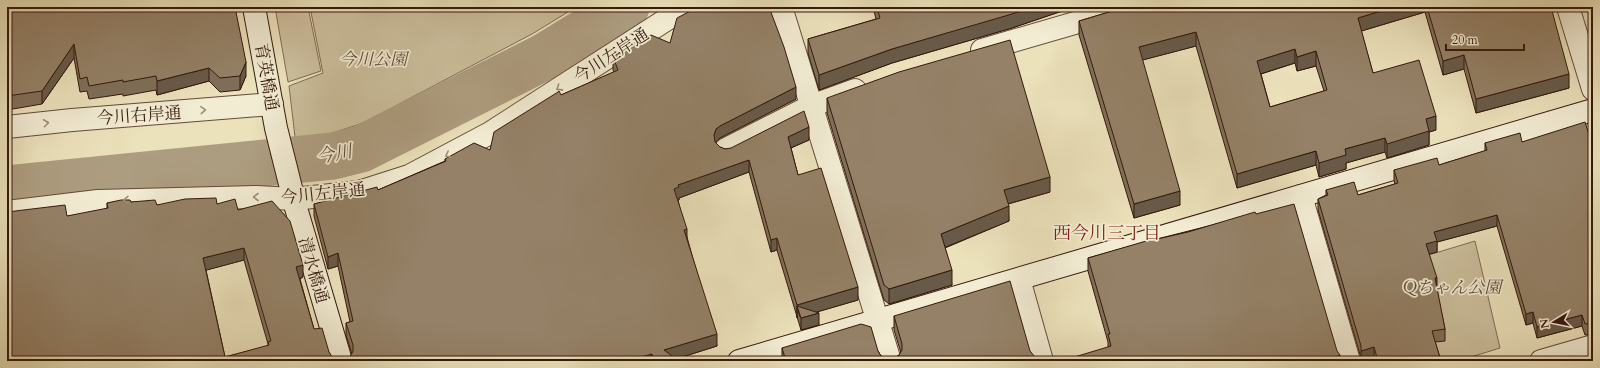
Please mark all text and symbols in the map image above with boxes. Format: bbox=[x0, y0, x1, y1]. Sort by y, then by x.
street label: 今川左岸通 bbox=[569, 23, 653, 88]
scale bar bbox=[1446, 26, 1524, 52]
text: 20 m bbox=[1452, 32, 1479, 48]
street label: 育英橋通 bbox=[249, 42, 284, 113]
park label: 今川公園 bbox=[339, 48, 410, 71]
one-way arrow bbox=[556, 84, 563, 91]
street label: 今川右岸通 bbox=[96, 101, 182, 130]
one-way arrow bbox=[200, 105, 206, 114]
one-way arrow bbox=[43, 119, 49, 128]
water label: 今川 bbox=[314, 138, 356, 170]
one-way arrow bbox=[444, 151, 452, 158]
street label: 今川左岸通 bbox=[280, 178, 367, 209]
one-way arrow bbox=[253, 193, 259, 201]
one-way arrow bbox=[123, 196, 129, 204]
district label: 西今川三丁目 bbox=[1053, 221, 1161, 246]
street label: 清水橋通 bbox=[293, 234, 334, 306]
park label: Qちゃん公園 bbox=[1403, 276, 1504, 299]
north arrow bbox=[1534, 302, 1574, 342]
text: N bbox=[1536, 317, 1553, 330]

